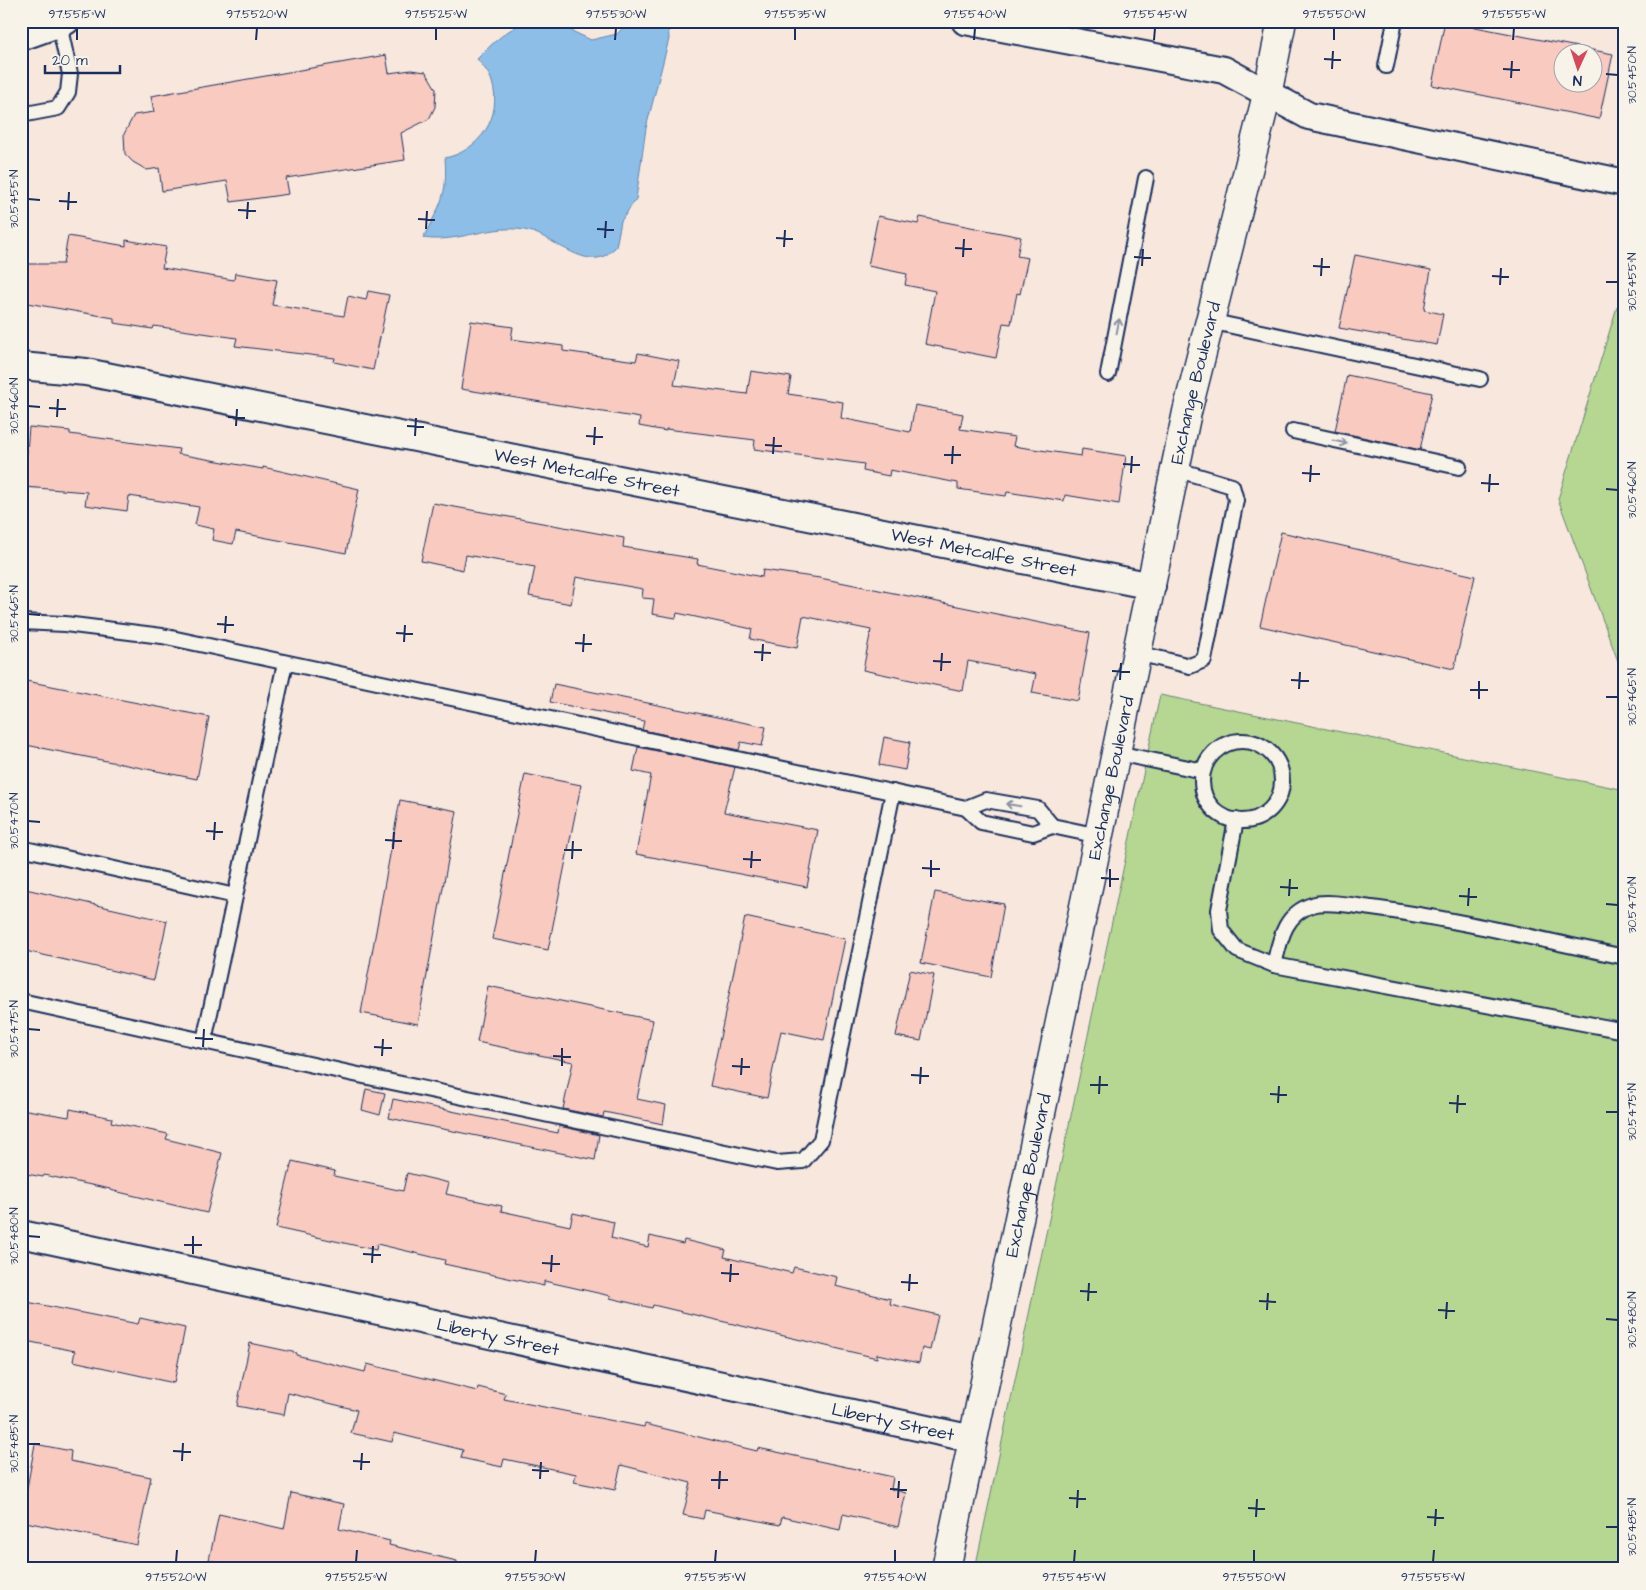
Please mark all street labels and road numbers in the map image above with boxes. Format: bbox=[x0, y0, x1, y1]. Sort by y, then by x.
street label: Exchange Boulevard bbox=[1164, 299, 1227, 466]
street label: West Metcalfe Street bbox=[492, 442, 682, 504]
street label: West Metcalfe Street bbox=[889, 522, 1079, 584]
street label: Exchange Boulevard bbox=[1082, 694, 1140, 862]
street label: Exchange Boulevard bbox=[999, 1092, 1058, 1259]
street label: Liberty Street bbox=[434, 1312, 562, 1363]
street label: Liberty Street bbox=[829, 1397, 957, 1448]

